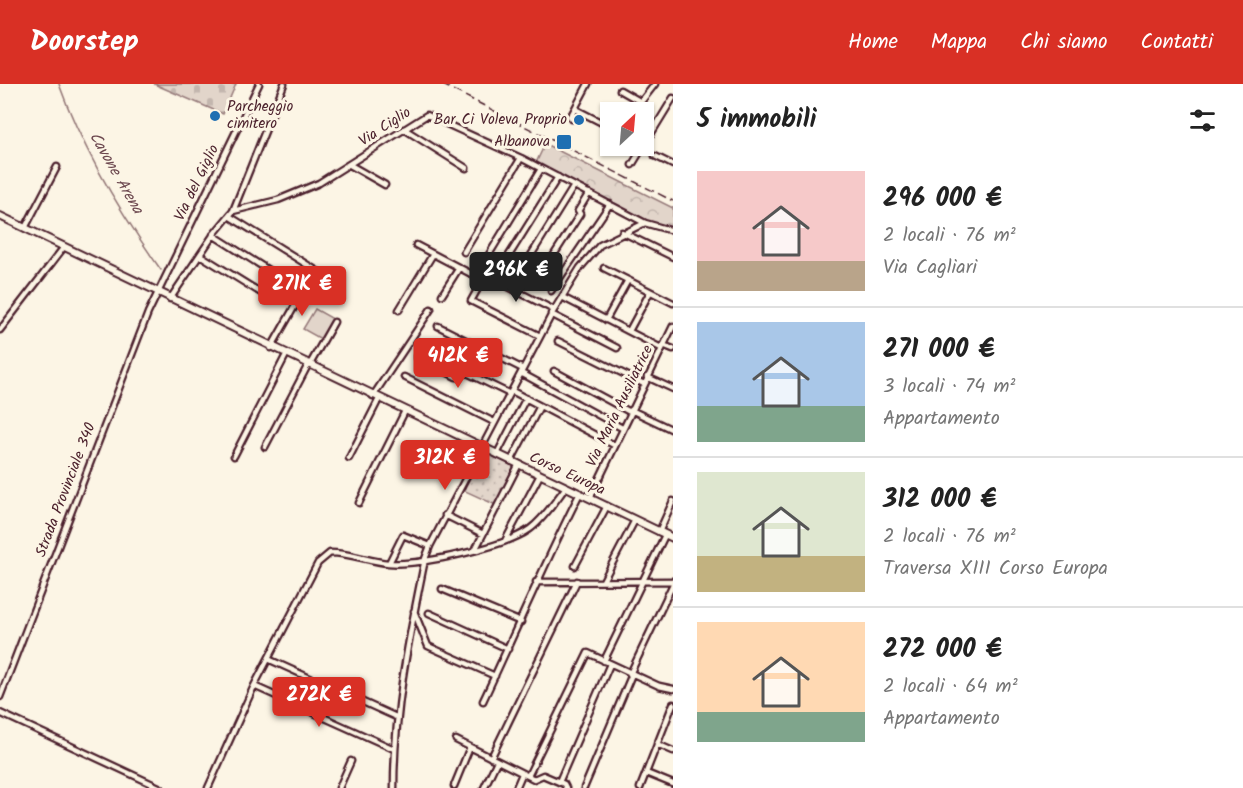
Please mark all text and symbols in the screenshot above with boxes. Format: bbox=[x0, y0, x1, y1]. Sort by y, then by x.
text: Doorstep bbox=[30, 20, 139, 65]
text: Home bbox=[848, 26, 898, 59]
text: Mappa bbox=[931, 26, 987, 59]
text: Chi siamo bbox=[1020, 26, 1107, 59]
text: Contatti bbox=[1140, 26, 1213, 59]
place label: Parcheggio cimitero bbox=[227, 95, 293, 136]
text: 5 immobili bbox=[697, 99, 817, 141]
street label: Via Ciglio bbox=[354, 101, 416, 153]
north arrow bbox=[600, 102, 654, 156]
map controls bbox=[600, 102, 654, 156]
icon: filters bbox=[1186, 104, 1219, 137]
place label: Bar Ci Voleva Proprio bbox=[434, 108, 567, 132]
marker: Parcheggio cimitero bbox=[208, 109, 222, 123]
marker: Bar Ci Voleva Proprio bbox=[572, 113, 586, 127]
water label: Cavone Arena bbox=[82, 127, 150, 220]
place label: Albanova bbox=[494, 130, 550, 154]
marker: Albanova bbox=[555, 133, 573, 151]
street label: Via del Giglio bbox=[168, 141, 226, 225]
text: 296 000 € bbox=[883, 178, 1002, 220]
icon: home bbox=[745, 195, 817, 267]
text: 2 locali · 76 m² bbox=[883, 220, 1016, 252]
pin: 296K € bbox=[467, 252, 565, 303]
text: Via Cagliari bbox=[883, 252, 977, 284]
text: 296K € bbox=[483, 255, 549, 287]
pin: 271K € bbox=[253, 266, 351, 317]
text: 271K € bbox=[272, 269, 332, 301]
text: 271 000 € bbox=[883, 329, 995, 371]
pin: 412K € bbox=[409, 338, 507, 389]
text: 412K € bbox=[427, 341, 489, 373]
street label: Via Maria Ausiliatrice bbox=[580, 341, 660, 471]
icon: home bbox=[745, 346, 817, 418]
text: 3 locali · 74 m² bbox=[883, 371, 1015, 403]
text: Appartamento bbox=[883, 403, 1000, 435]
street label: Strada Provinciale 340 bbox=[29, 419, 103, 561]
pin: 312K € bbox=[396, 440, 494, 491]
text: 312K € bbox=[414, 443, 476, 475]
street label: Corso Europa bbox=[525, 446, 609, 502]
text: 312 000 € bbox=[883, 479, 997, 521]
icon: home bbox=[745, 496, 817, 568]
text: 2 locali · 76 m² bbox=[883, 521, 1016, 553]
text: Traversa XIII Corso Europa bbox=[883, 553, 1108, 585]
text: 272 000 € bbox=[883, 629, 1002, 671]
icon: home bbox=[745, 646, 817, 718]
text: 2 locali · 64 m² bbox=[883, 671, 1018, 703]
pin: 272K € bbox=[270, 677, 368, 728]
text: 272K € bbox=[286, 680, 352, 712]
text: Appartamento bbox=[883, 703, 1000, 735]

